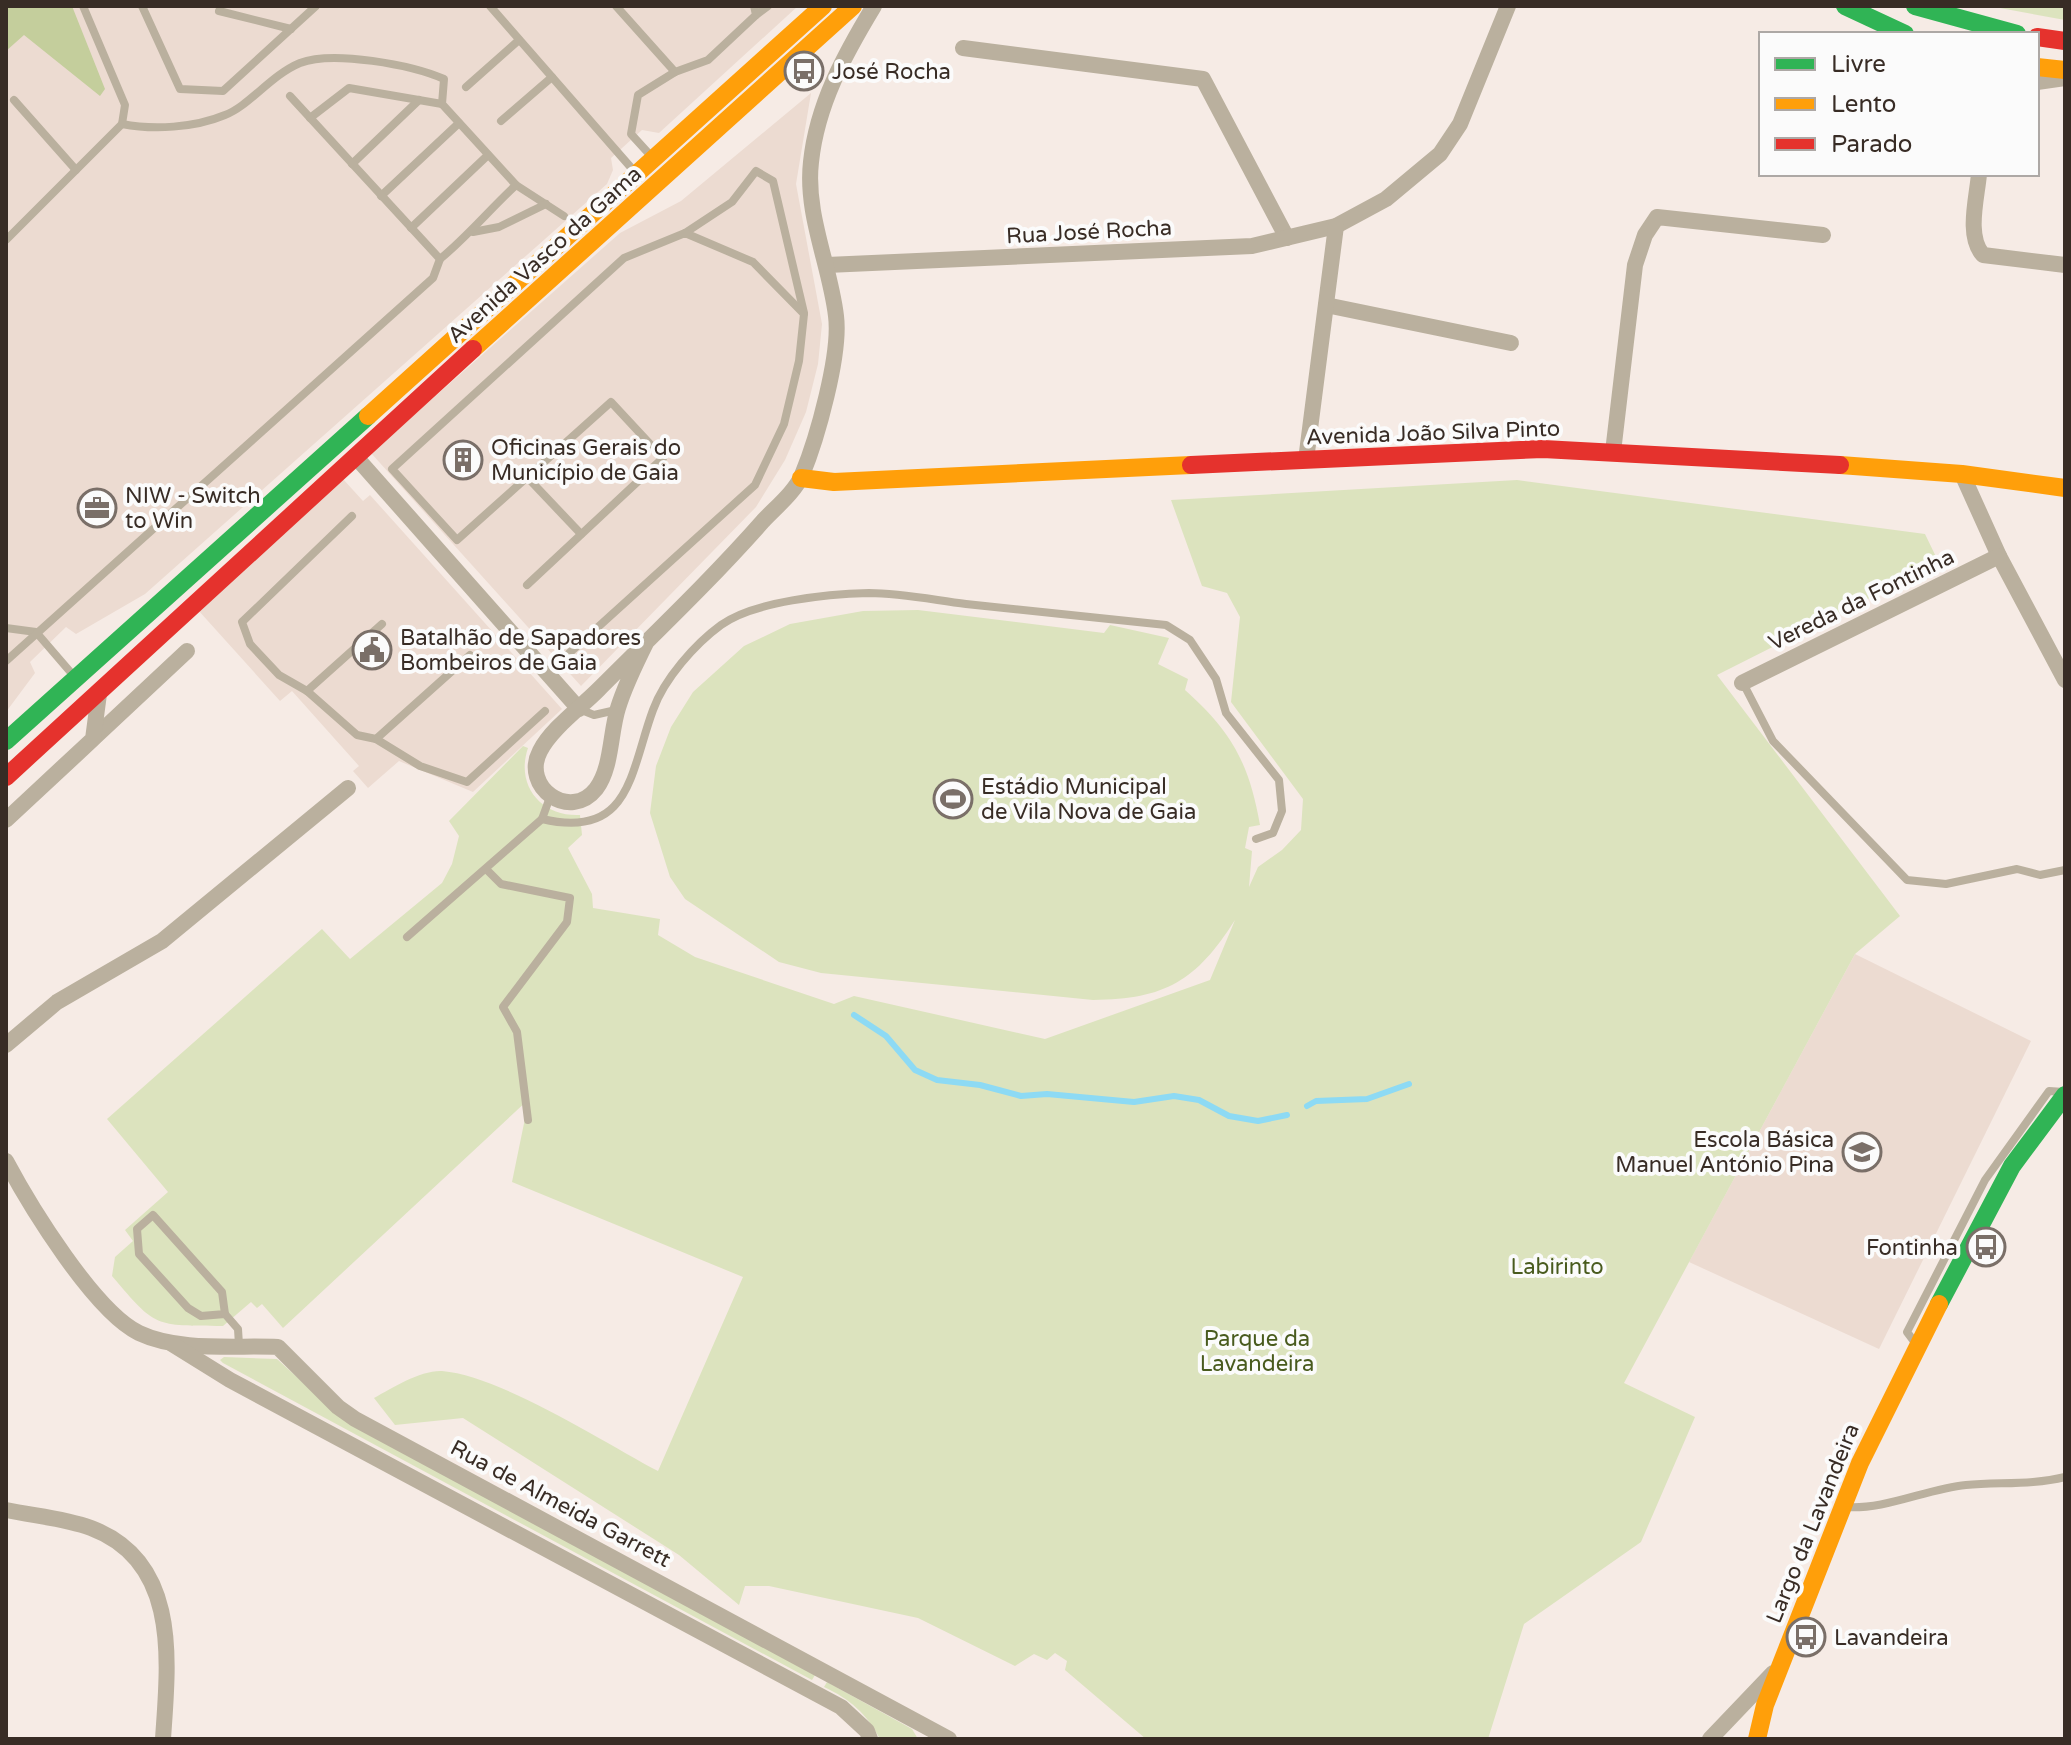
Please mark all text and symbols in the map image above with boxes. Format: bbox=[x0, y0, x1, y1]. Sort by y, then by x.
legend bbox=[1759, 32, 2039, 176]
bus stop icon: José Rocha bbox=[783, 50, 825, 92]
text: Livre bbox=[1831, 50, 1886, 79]
place label: José Rocha bbox=[832, 59, 951, 85]
text: Lento bbox=[1831, 90, 1896, 119]
text: Parado bbox=[1831, 130, 1912, 159]
street label: Avenida Vasco da Gama bbox=[442, 161, 647, 349]
street label: Rua José Rocha bbox=[1005, 215, 1173, 249]
street label: Avenida João Silva Pinto bbox=[1306, 416, 1561, 450]
place label: Oficinas Gerais do Município de Gaia bbox=[491, 435, 681, 486]
building icon: Oficinas Gerais do Município de Gaia bbox=[442, 439, 484, 481]
place label: NIW - Switch to Win bbox=[125, 483, 261, 534]
office icon: NIW - Switch to Win bbox=[76, 487, 118, 529]
street label: Vereda da Fontinha bbox=[1764, 544, 1958, 656]
place label: Batalhão de Sapadores Bombeiros de Gaia bbox=[400, 625, 641, 676]
public building icon: Batalhão de Sapadores Bombeiros de Gaia bbox=[351, 629, 393, 671]
place label: Estádio Municipal de Vila Nova de Gaia bbox=[981, 774, 1196, 825]
sports icon: Estádio Municipal de Vila Nova de Gaia bbox=[932, 778, 974, 820]
place label: Escola Básica Manuel António Pina bbox=[1615, 1127, 1834, 1178]
school or university icon: Escola Básica Manuel António Pina bbox=[1841, 1131, 1883, 1173]
bus stop icon: Fontinha bbox=[1965, 1226, 2007, 1268]
place label: Fontinha bbox=[1866, 1235, 1958, 1261]
park label: Labirinto bbox=[1510, 1254, 1604, 1280]
park label: Parque da Lavandeira bbox=[1200, 1326, 1314, 1377]
street label: Largo da Lavandeira bbox=[1761, 1420, 1865, 1627]
street label: Rua de Almeida Garrett bbox=[446, 1435, 675, 1573]
bus stop icon: Lavandeira bbox=[1785, 1616, 1827, 1658]
place label: Lavandeira bbox=[1834, 1625, 1949, 1651]

